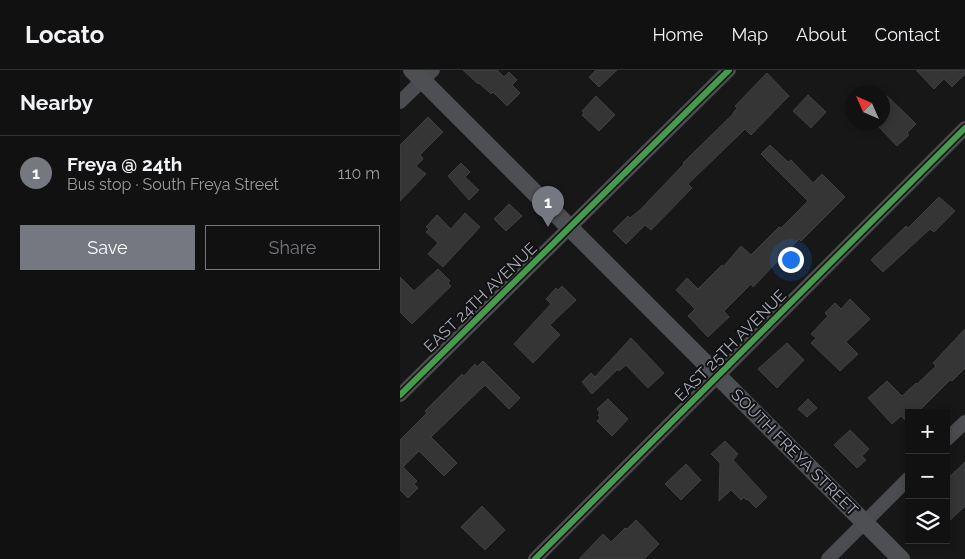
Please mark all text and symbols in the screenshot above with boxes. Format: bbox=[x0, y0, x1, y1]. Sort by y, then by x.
text: Locato bbox=[25, 20, 104, 49]
text: Home bbox=[652, 24, 703, 45]
text: Map bbox=[731, 24, 768, 45]
text: About bbox=[796, 24, 847, 45]
text: Contact bbox=[875, 24, 940, 45]
north arrow bbox=[845, 85, 890, 130]
text: Nearby bbox=[20, 90, 93, 115]
text: Freya @ 24th bbox=[67, 153, 182, 175]
text: 1 bbox=[32, 164, 40, 183]
text: 110 m bbox=[338, 164, 380, 183]
text: Bus stop · South Freya Street bbox=[67, 175, 279, 194]
pin: 1 bbox=[532, 186, 564, 227]
button: Save bbox=[20, 225, 195, 270]
button: Share bbox=[205, 225, 380, 270]
street label: EAST 24TH AVENUE bbox=[420, 238, 541, 356]
your location bbox=[778, 247, 804, 273]
street label: EAST 25TH AVENUE bbox=[671, 285, 790, 405]
street label: SOUTH FREYA STREET bbox=[727, 385, 862, 520]
map controls bbox=[905, 409, 950, 544]
button: + bbox=[905, 409, 950, 454]
button: − bbox=[905, 454, 950, 499]
button: layers bbox=[905, 499, 950, 544]

